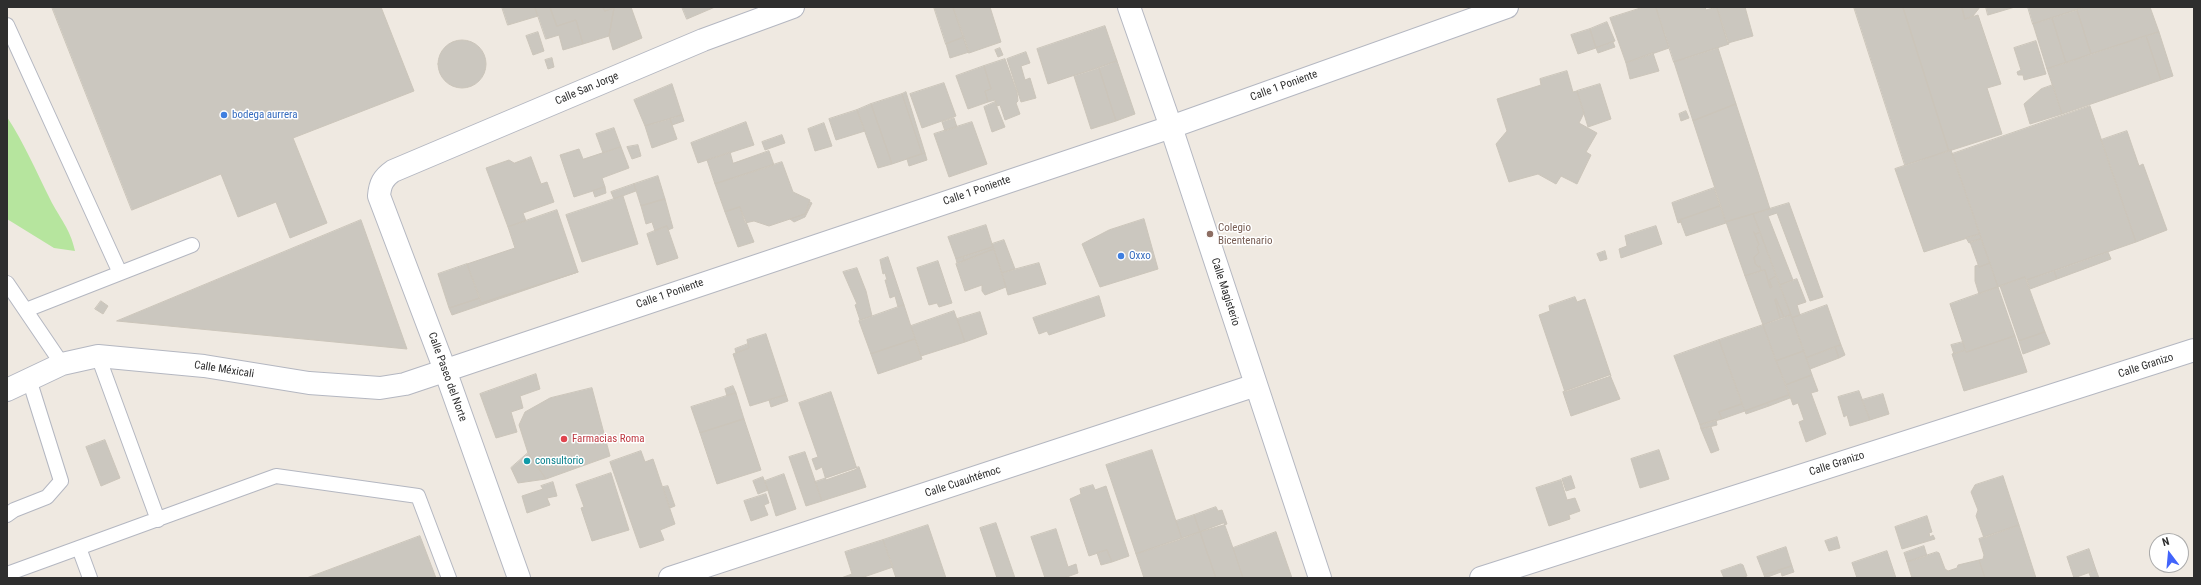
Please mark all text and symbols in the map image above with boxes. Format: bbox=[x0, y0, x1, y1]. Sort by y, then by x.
street label: Calle 1 Poniente bbox=[1249, 68, 1319, 104]
street label: Calle San Jorge bbox=[553, 70, 621, 108]
place label: bodega aurrera bbox=[232, 108, 298, 122]
marker: bodega aurrera bbox=[219, 110, 229, 120]
street label: Calle 1 Poniente bbox=[942, 173, 1012, 209]
place label: Colegio Bicentenario bbox=[1218, 221, 1273, 247]
marker: Colegio Bicentenario bbox=[1205, 229, 1215, 239]
place label: Oxxo bbox=[1129, 249, 1151, 263]
marker: Oxxo bbox=[1116, 251, 1126, 261]
street label: Calle Magisterio bbox=[1208, 256, 1242, 328]
street label: Calle 1 Poniente bbox=[635, 276, 705, 312]
street label: Calle Paseo del Norte bbox=[425, 331, 469, 423]
street label: Calle Granizo bbox=[2117, 351, 2175, 381]
street label: Calle Méxicali bbox=[193, 359, 255, 381]
place label: Farmacias Roma bbox=[572, 432, 645, 446]
marker: Farmacias Roma bbox=[559, 434, 569, 444]
street label: Calle Granizo bbox=[1808, 449, 1866, 479]
place label: consultorio bbox=[535, 454, 584, 468]
marker: consultorio bbox=[522, 456, 532, 466]
street label: Calle Cuauhtémoc bbox=[923, 464, 1003, 500]
north arrow bbox=[2149, 533, 2189, 573]
text: N bbox=[2161, 535, 2171, 549]

